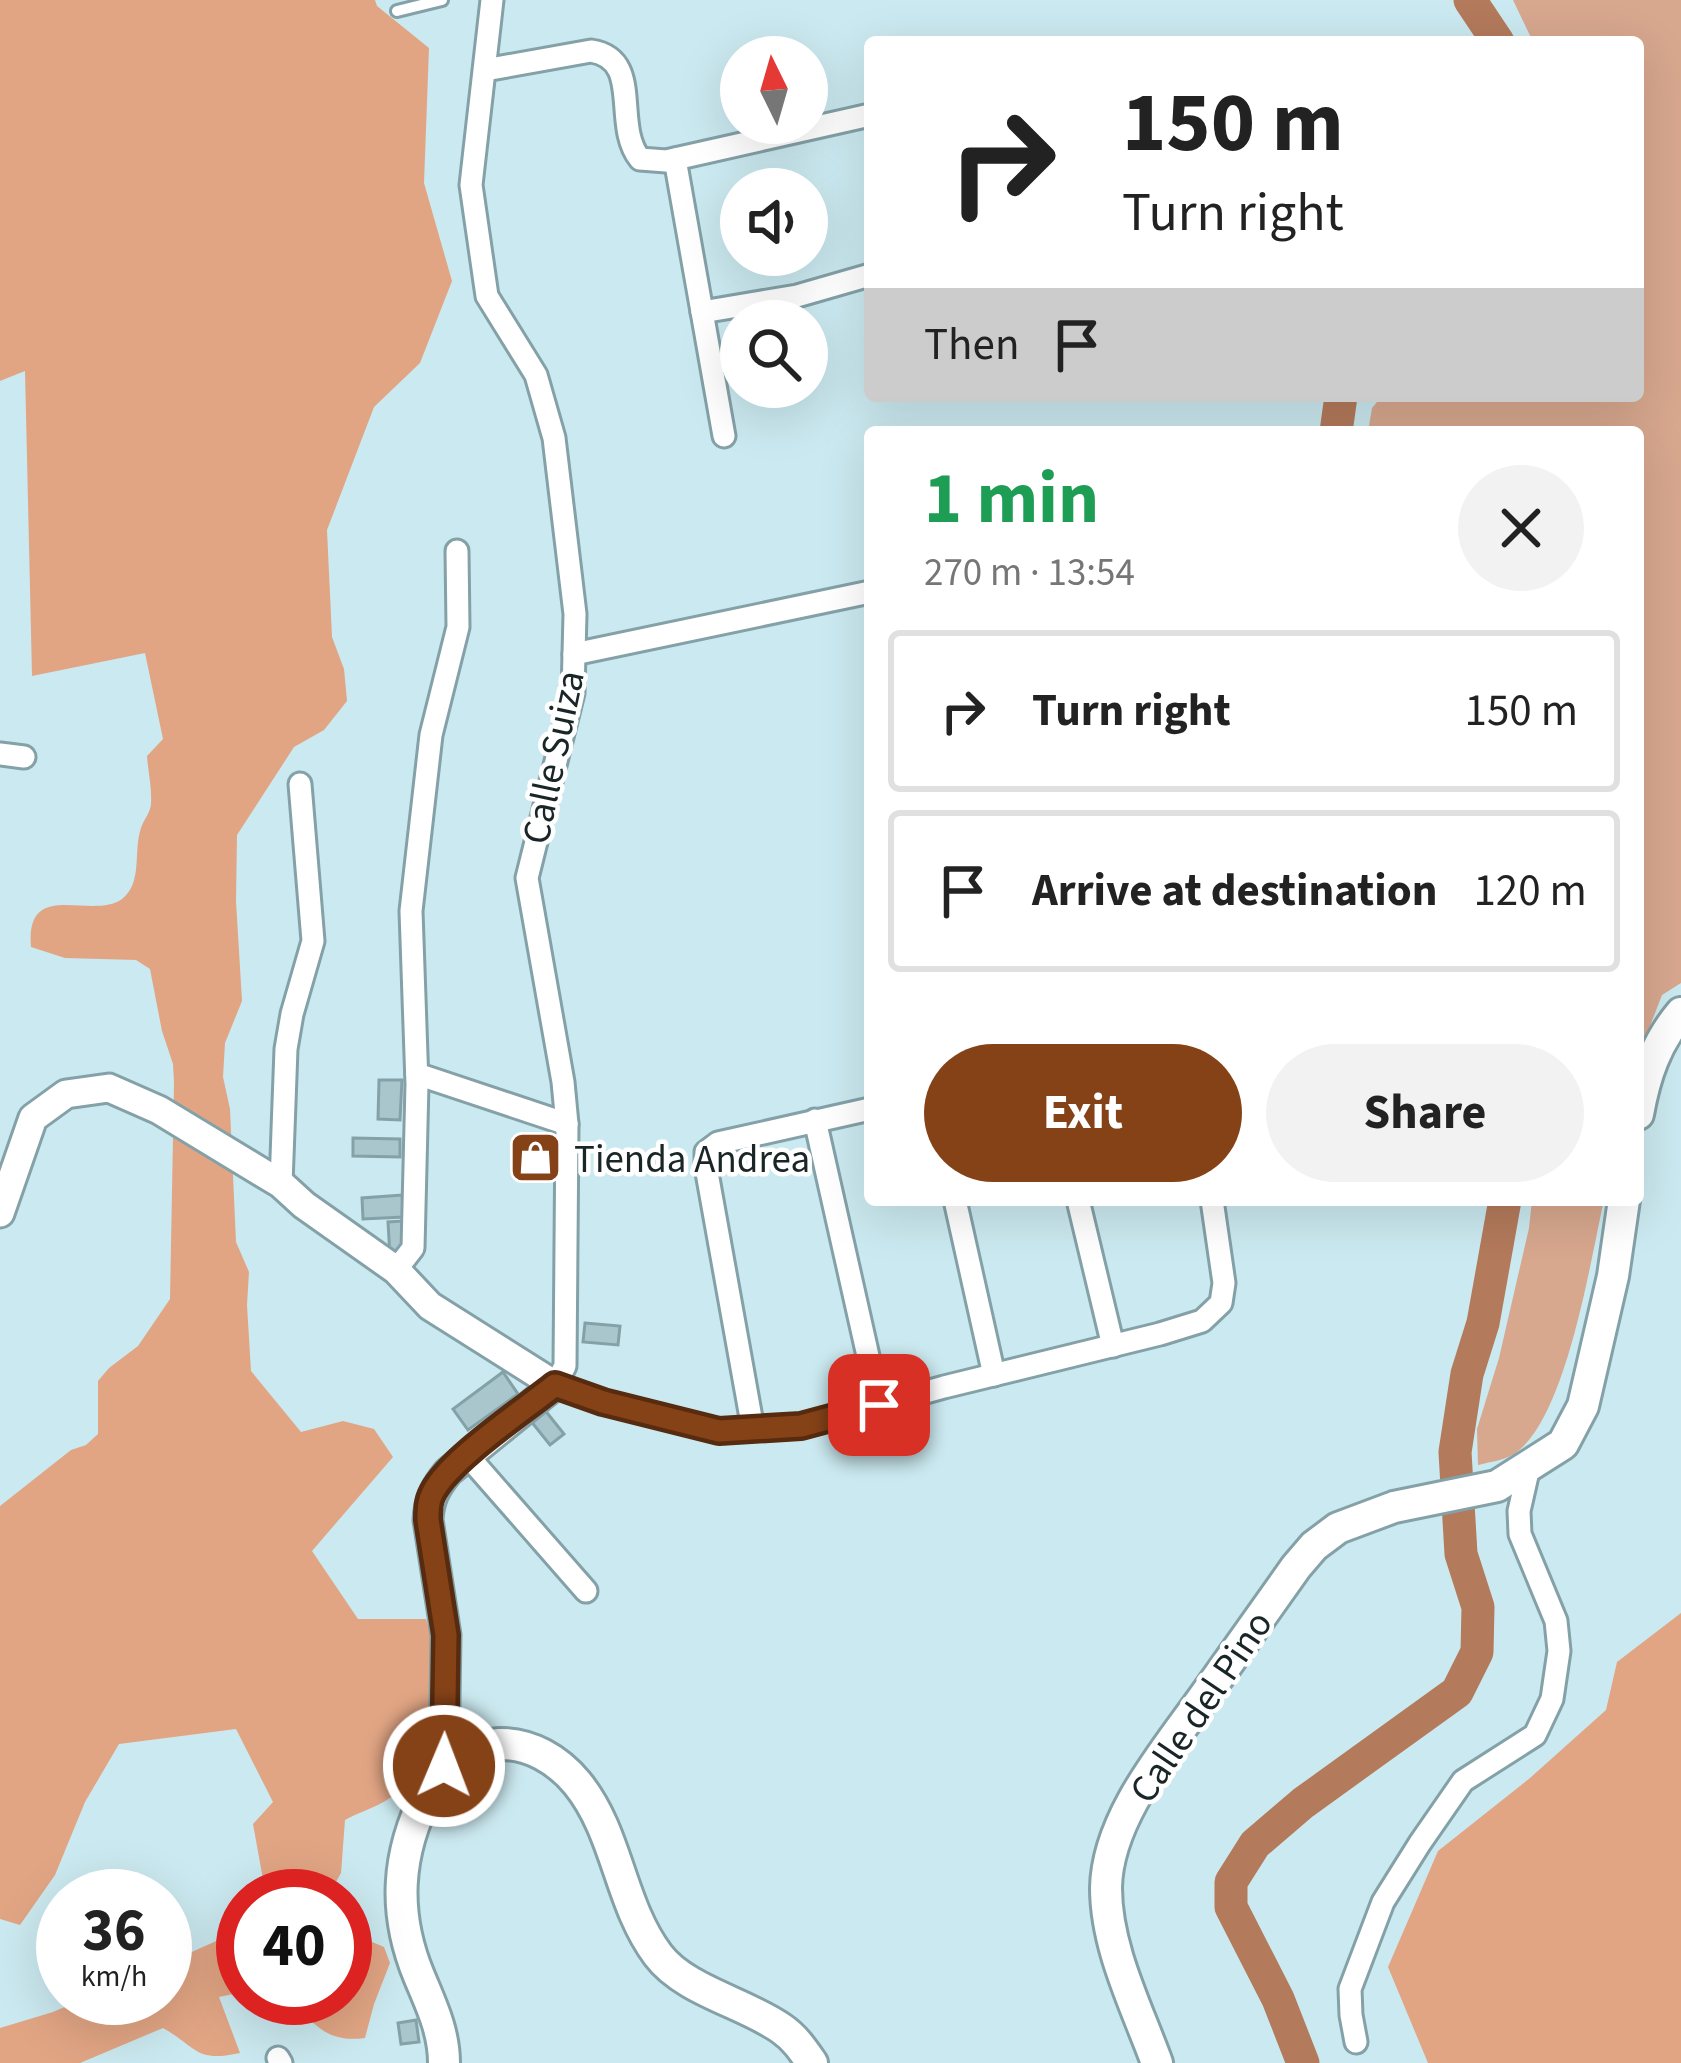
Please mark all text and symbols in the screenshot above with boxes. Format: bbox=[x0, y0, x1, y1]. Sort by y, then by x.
north arrow bbox=[720, 36, 828, 144]
map controls bbox=[720, 36, 828, 408]
text: 150 m bbox=[1122, 64, 1344, 184]
icon: right bbox=[924, 84, 1080, 240]
button: sound bbox=[720, 168, 828, 276]
text: Turn right bbox=[1122, 175, 1344, 252]
button: search bbox=[720, 300, 828, 408]
icon: arrive bbox=[1044, 312, 1110, 378]
text: Then bbox=[924, 313, 1020, 377]
text: 1 min bbox=[924, 448, 1099, 551]
button: close bbox=[1458, 465, 1584, 591]
text: 270 m · 13:54 bbox=[924, 545, 1135, 601]
street label: Calle Suiza bbox=[508, 666, 600, 849]
icon: right bbox=[930, 678, 996, 744]
text: Turn right bbox=[1032, 679, 1231, 743]
text: 150 m bbox=[1465, 679, 1578, 743]
icon: arrive bbox=[930, 858, 996, 924]
text: Arrive at destination bbox=[1032, 859, 1437, 923]
text: 120 m bbox=[1473, 859, 1587, 923]
button: Exit bbox=[924, 1044, 1242, 1182]
button: Share bbox=[1266, 1044, 1584, 1182]
shop icon: Tienda Andrea bbox=[507, 1130, 563, 1186]
place label: Tienda Andrea bbox=[574, 1132, 810, 1188]
pin bbox=[828, 1354, 930, 1456]
icon: arrive bbox=[846, 1372, 912, 1438]
street label: Calle del Pino bbox=[1116, 1600, 1287, 1815]
position arrow bbox=[381, 1703, 507, 1829]
speed limit sign: 40 bbox=[216, 1869, 372, 2025]
text: 36 bbox=[82, 1889, 146, 1974]
text: km/h bbox=[81, 1955, 147, 1998]

